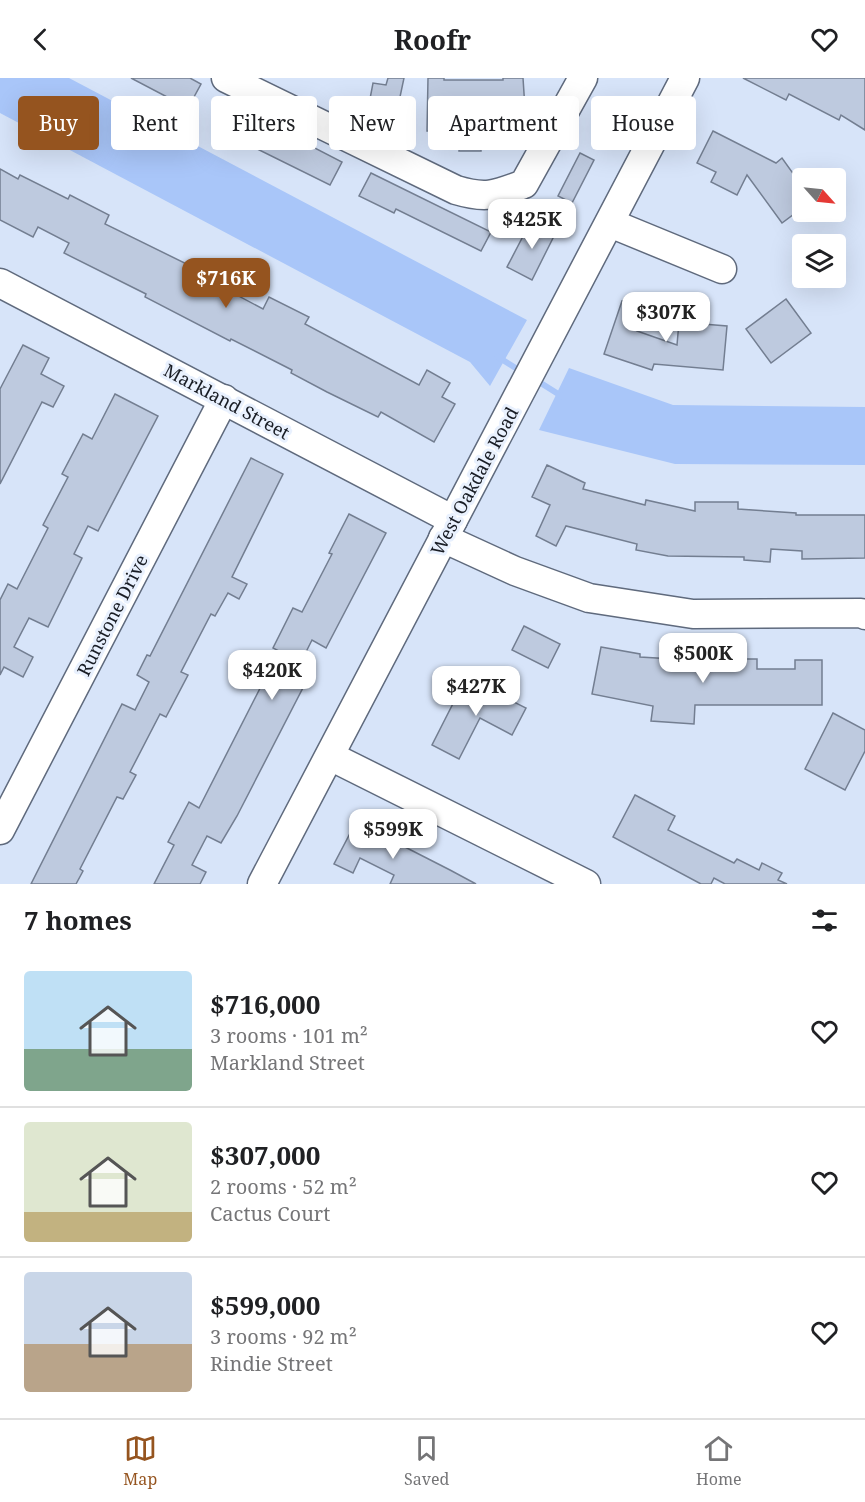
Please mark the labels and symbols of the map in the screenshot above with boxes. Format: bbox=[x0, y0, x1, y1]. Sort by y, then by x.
north arrow bbox=[792, 168, 846, 222]
pin: $425K bbox=[490, 199, 574, 250]
pin: $716K bbox=[184, 258, 268, 309]
pin: $307K bbox=[624, 292, 708, 343]
street label: Markland Street bbox=[160, 358, 294, 444]
street label: West Oakdale Road bbox=[425, 403, 523, 559]
street label: Runstone Drive bbox=[71, 550, 153, 680]
pin: $500K bbox=[661, 633, 745, 684]
pin: $420K bbox=[230, 650, 314, 701]
pin: $427K bbox=[434, 666, 518, 717]
pin: $599K bbox=[351, 809, 435, 860]

